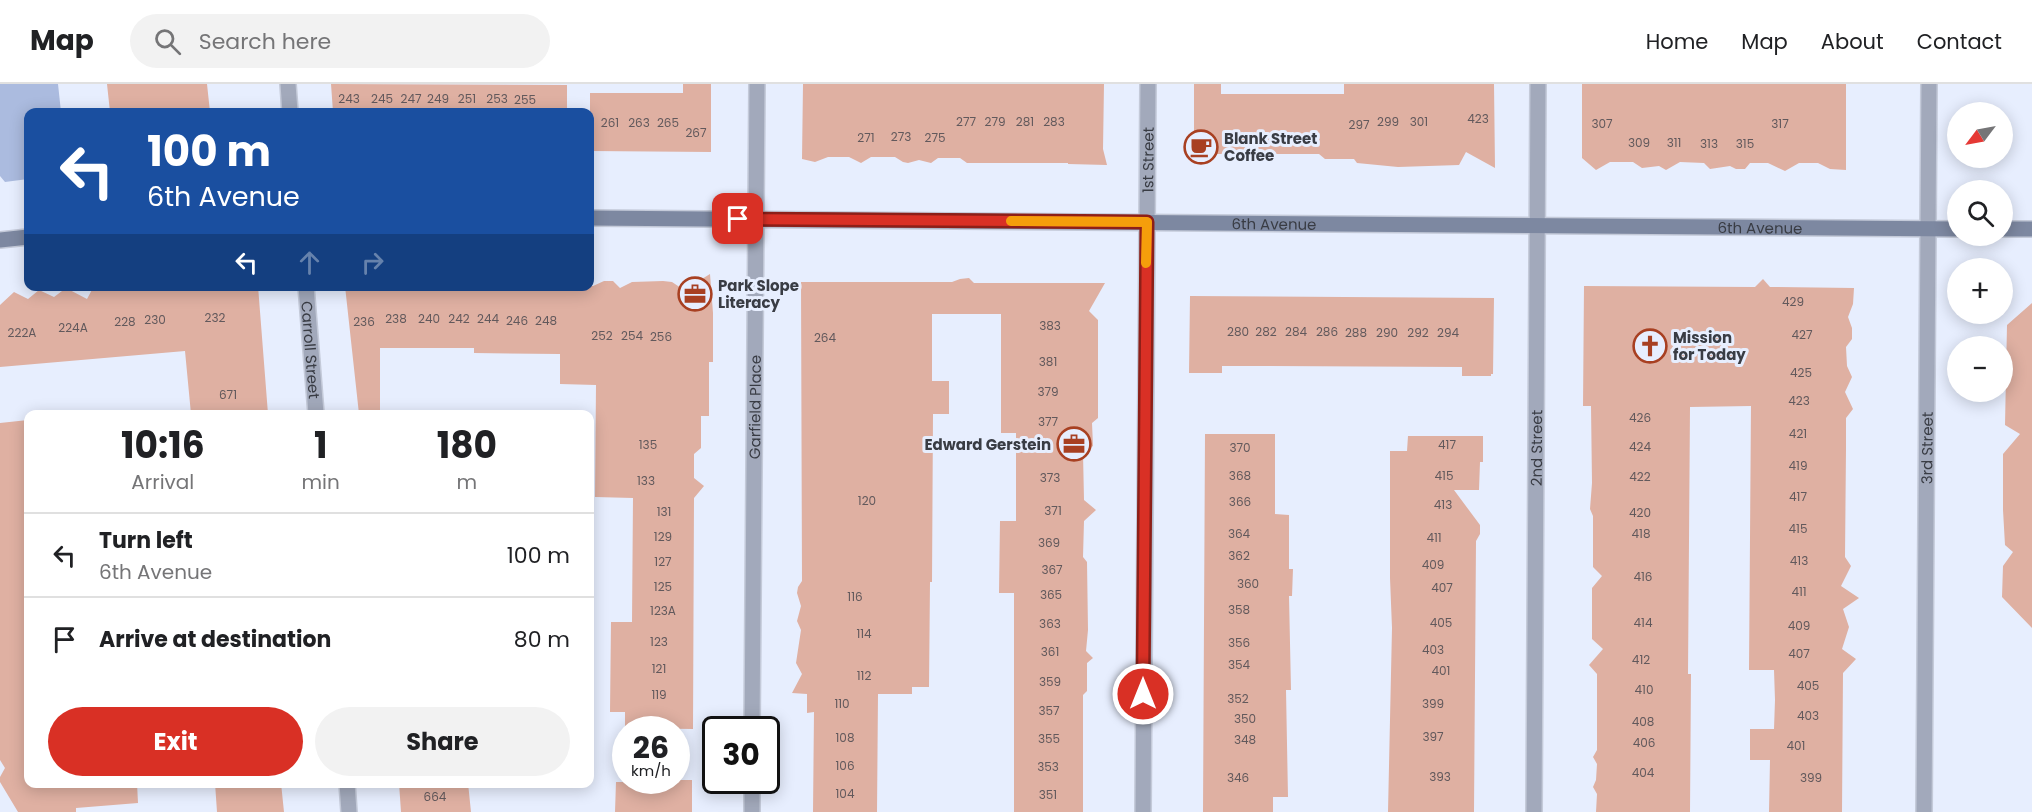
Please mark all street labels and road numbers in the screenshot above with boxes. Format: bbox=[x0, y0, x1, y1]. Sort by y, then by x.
street label: 1st Street bbox=[1137, 127, 1158, 193]
street label: 6th Avenue bbox=[1231, 213, 1317, 234]
street label: 6th Avenue bbox=[1717, 217, 1803, 238]
street label: Carroll Street bbox=[297, 300, 325, 399]
street label: Garfield Place bbox=[744, 355, 765, 459]
street label: 2nd Street bbox=[1525, 410, 1547, 486]
street label: 3rd Street bbox=[1916, 412, 1937, 484]

